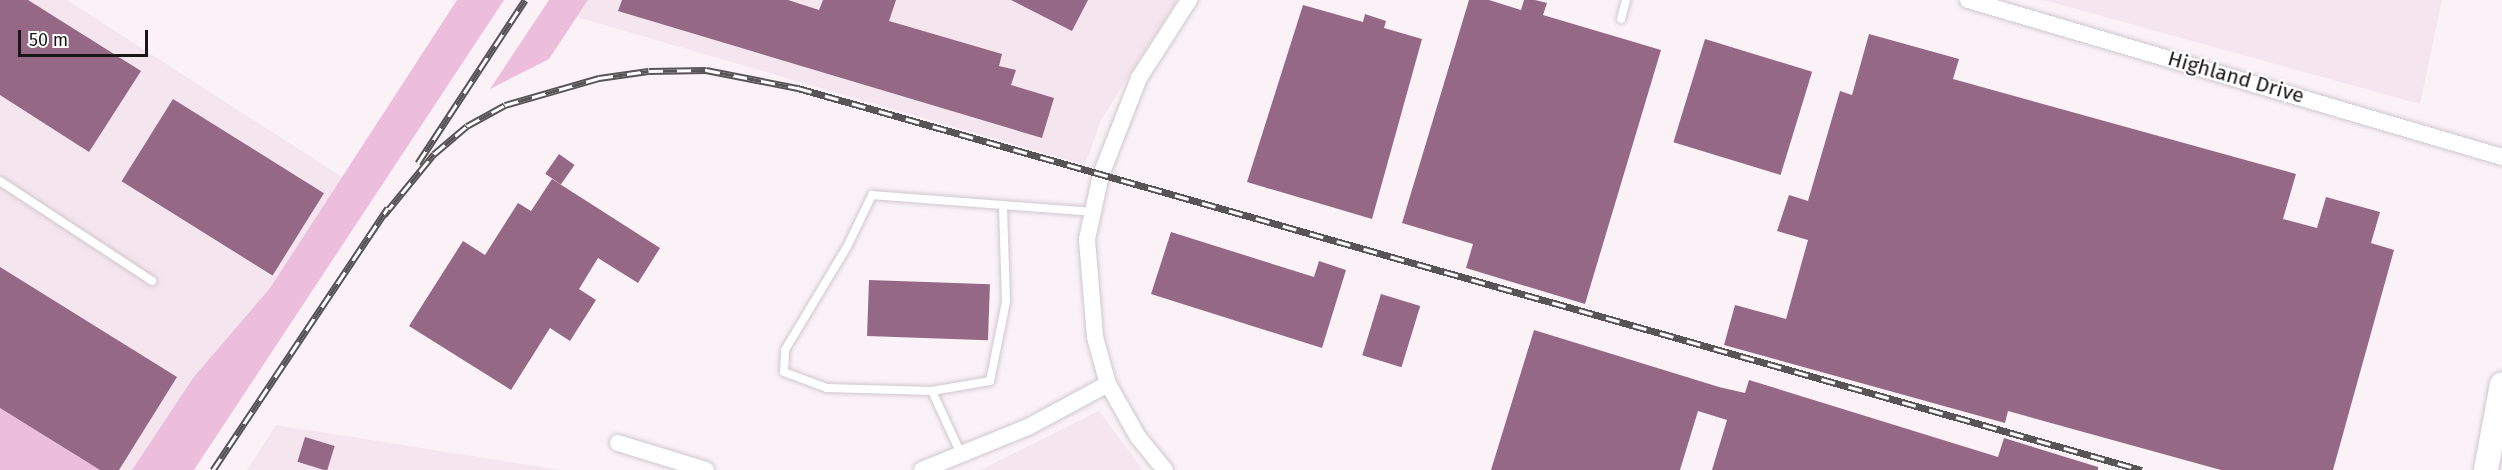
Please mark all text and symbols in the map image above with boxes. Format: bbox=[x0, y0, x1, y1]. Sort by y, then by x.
scale bar bbox=[21, 18, 152, 56]
text: 50 m bbox=[29, 29, 68, 51]
street label: Highland Drive bbox=[2165, 46, 2307, 108]

